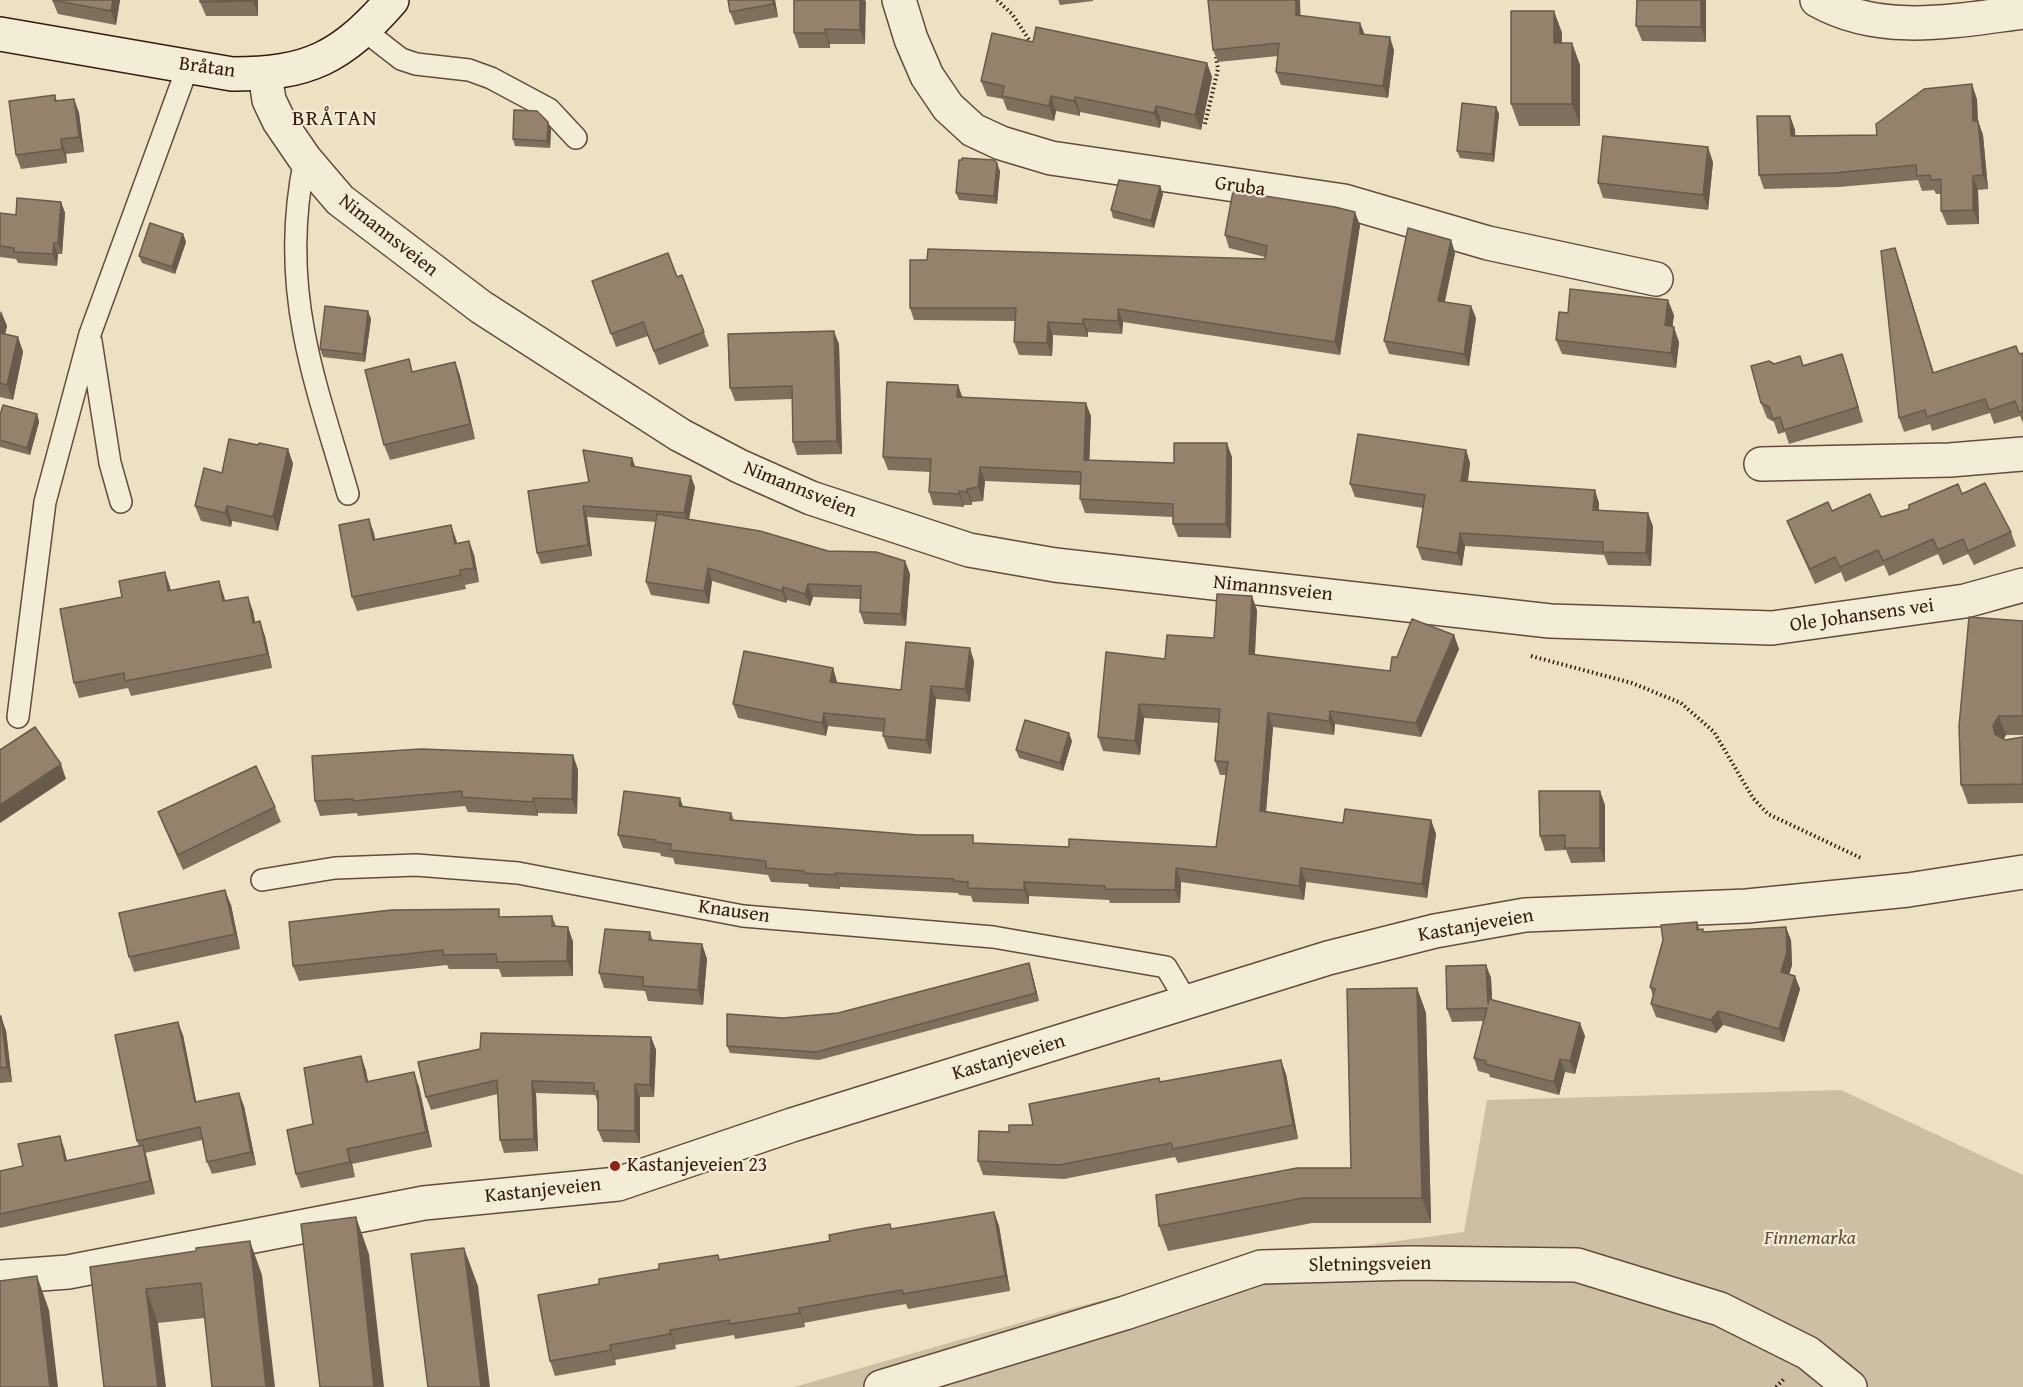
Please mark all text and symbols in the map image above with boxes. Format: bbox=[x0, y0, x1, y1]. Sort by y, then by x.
street label: Bråtan bbox=[177, 52, 237, 84]
district label: BRÅTAN bbox=[292, 106, 378, 132]
street label: Gruba bbox=[1213, 172, 1267, 202]
street label: Nimannsveien bbox=[333, 190, 443, 282]
street label: Nimannsveien bbox=[740, 456, 860, 524]
street label: Nimannsveien bbox=[1212, 571, 1334, 607]
street label: Ole Johansens vei bbox=[1788, 594, 1936, 638]
street label: Knausen bbox=[697, 895, 771, 929]
street label: Kastanjeveien bbox=[1416, 904, 1536, 948]
street label: Kastanjeveien bbox=[950, 1029, 1068, 1087]
place label: Kastanjeveien 23 bbox=[627, 1154, 767, 1178]
marker: Kastanjeveien 23 bbox=[608, 1159, 622, 1173]
street label: Kastanjeveien bbox=[484, 1173, 602, 1209]
park label: Finnemarka bbox=[1764, 1227, 1856, 1251]
street label: Sletningsveien bbox=[1308, 1252, 1432, 1278]

